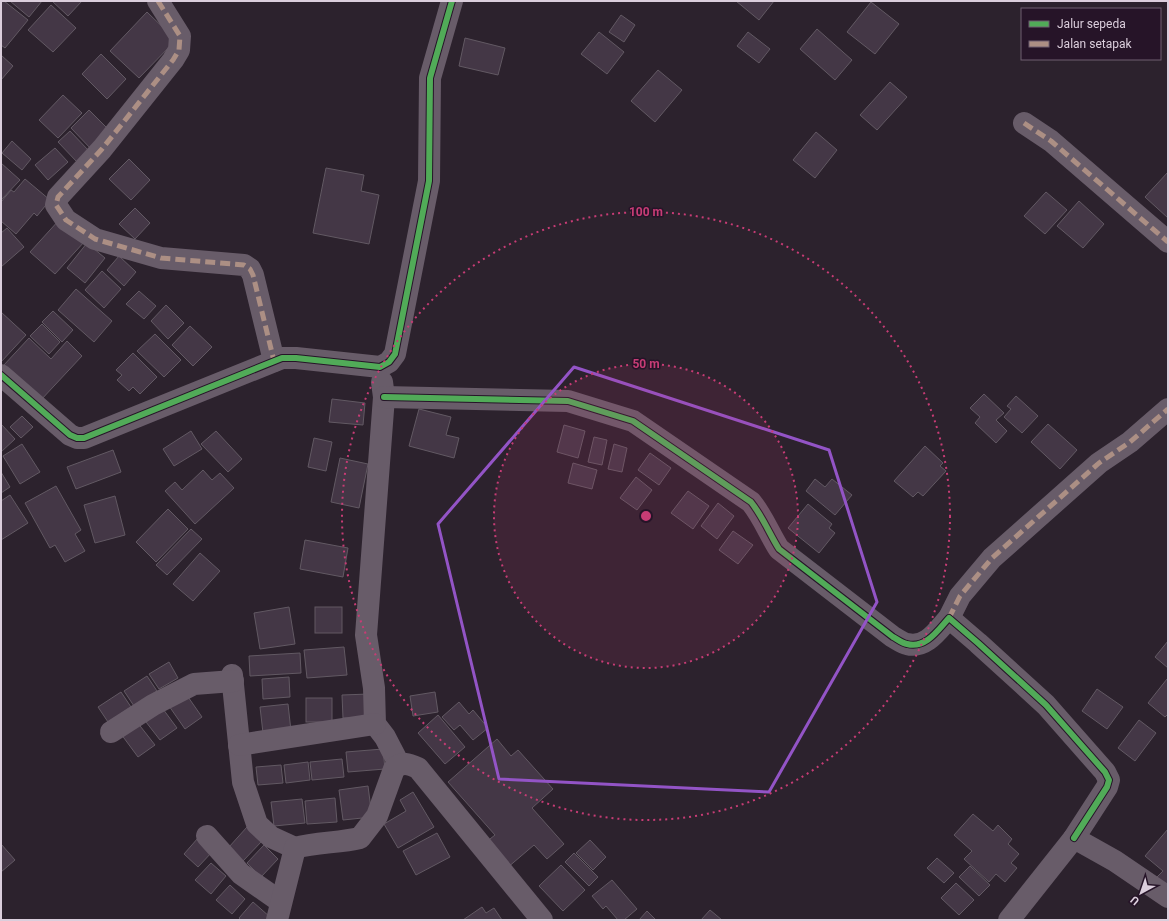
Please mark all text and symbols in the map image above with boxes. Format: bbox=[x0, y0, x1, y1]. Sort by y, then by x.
legend bbox=[1021, 8, 1161, 60]
text: Jalur sepeda bbox=[1057, 17, 1126, 31]
text: Jalan setapak bbox=[1057, 37, 1132, 51]
text: 100 m bbox=[629, 205, 663, 219]
text: 50 m bbox=[632, 357, 660, 371]
centre of rings bbox=[639, 509, 653, 523]
north arrow bbox=[1121, 873, 1161, 913]
text: U bbox=[1128, 893, 1142, 908]

